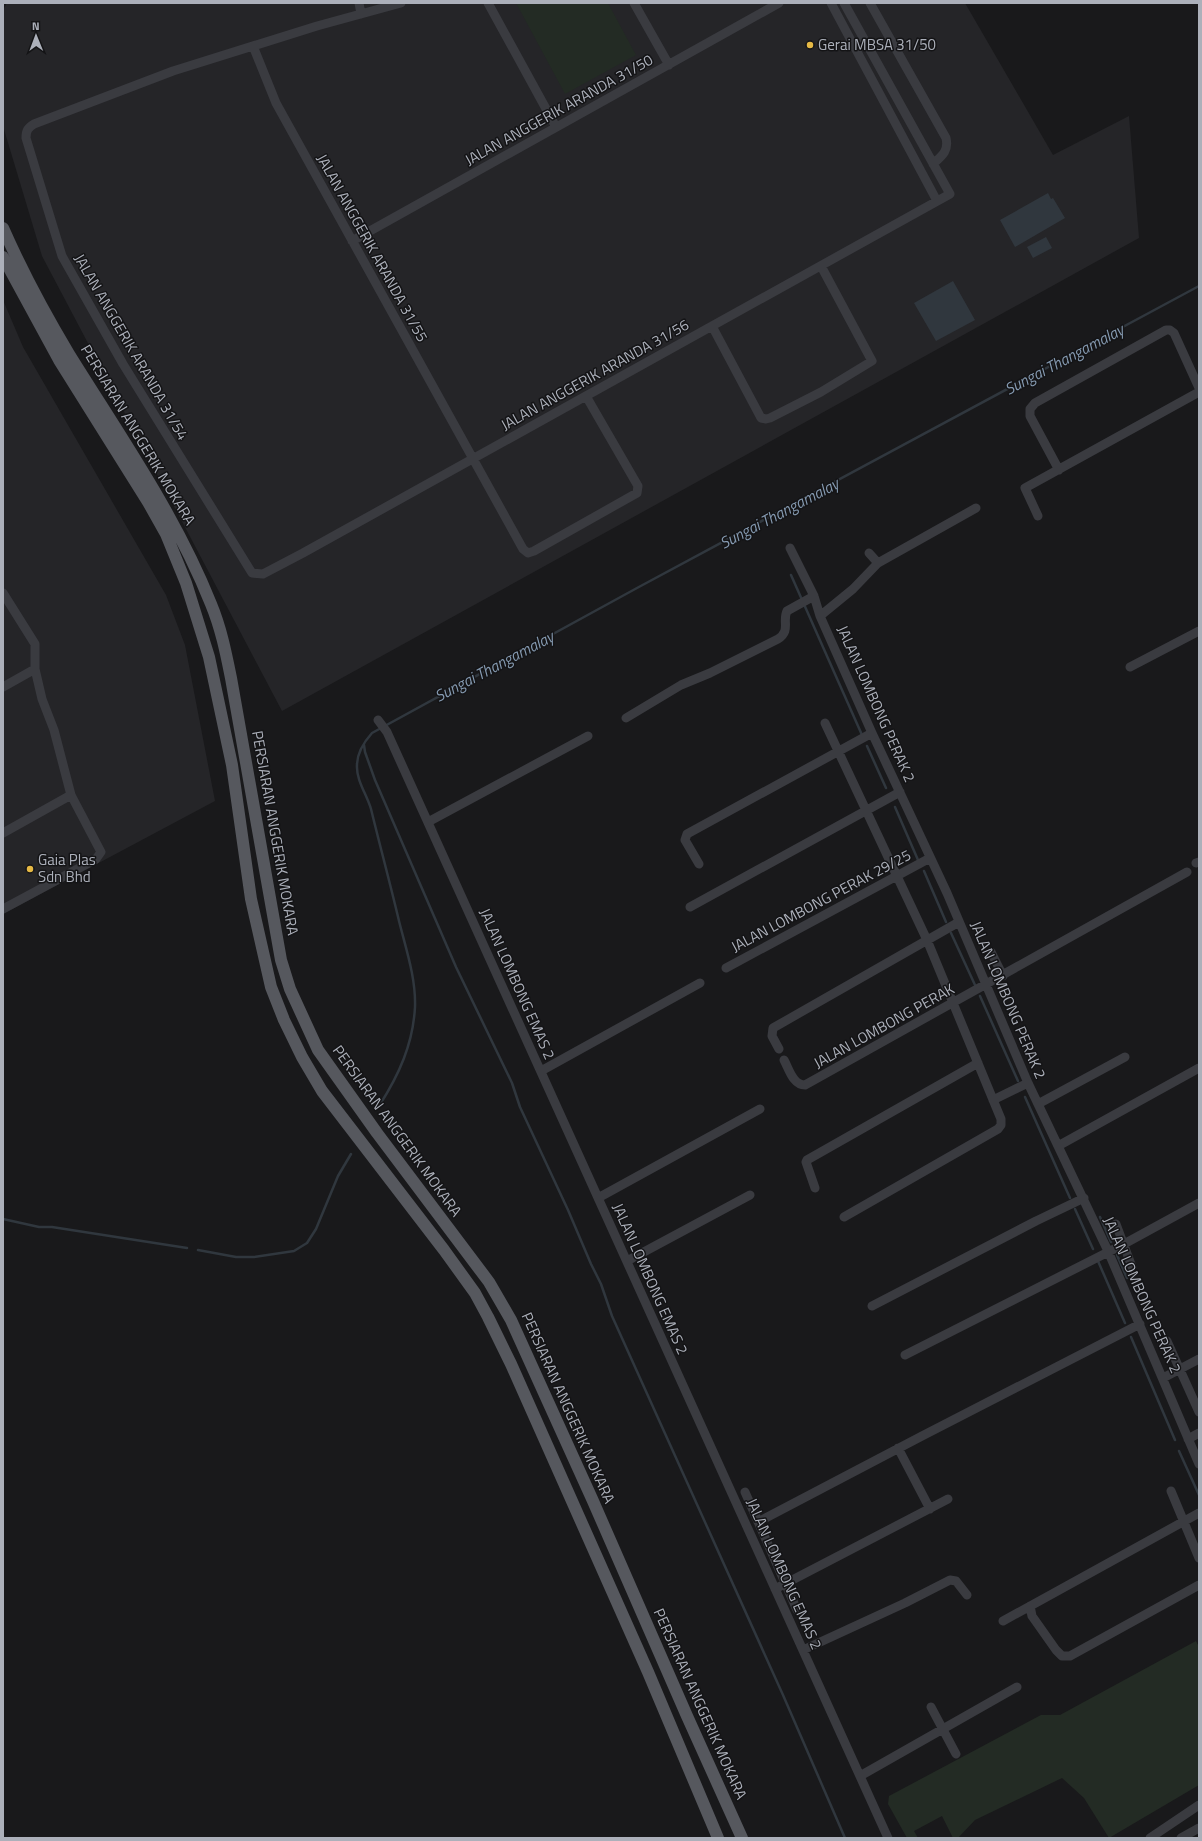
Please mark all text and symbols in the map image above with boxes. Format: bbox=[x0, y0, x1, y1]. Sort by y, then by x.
north arrow bbox=[16, 16, 56, 56]
text: N bbox=[32, 18, 40, 34]
place label: Gerai MBSA 31/50 bbox=[818, 33, 936, 56]
marker: Gerai MBSA 31/50 bbox=[805, 40, 815, 50]
street label: JALAN ANGGERIK ARANDA 31/50 bbox=[460, 48, 657, 171]
street label: JALAN ANGGERIK ARANDA 31/55 bbox=[311, 149, 434, 346]
street label: JALAN ANGGERIK ARANDA 31/54 bbox=[68, 249, 194, 444]
street label: JALAN ANGGERIK ARANDA 31/56 bbox=[496, 313, 693, 436]
water label: Sungai Thangamalay bbox=[1000, 317, 1130, 401]
street label: PERSIARAN ANGGERIK MOKARA bbox=[75, 340, 202, 530]
water label: Sungai Thangamalay bbox=[715, 471, 845, 555]
street label: JALAN LOMBONG PERAK 2 bbox=[831, 622, 921, 786]
water label: Sungai Thangamalay bbox=[430, 624, 560, 708]
street label: PERSIARAN ANGGERIK MOKARA bbox=[246, 729, 305, 937]
street label: JALAN LOMBONG PERAK 29/25 bbox=[727, 843, 915, 958]
place label: Gaia Plas Sdn Bhd bbox=[38, 848, 96, 888]
marker: Gaia Plas Sdn Bhd bbox=[25, 864, 35, 874]
street label: JALAN LOMBONG EMAS 2 bbox=[474, 904, 561, 1063]
street label: JALAN LOMBONG PERAK 2 bbox=[965, 917, 1052, 1082]
street label: JALAN LOMBONG PERAK bbox=[809, 977, 959, 1074]
street label: PERSIARAN ANGGERIK MOKARA bbox=[327, 1040, 468, 1221]
street label: JALAN LOMBONG EMAS 2 bbox=[607, 1199, 694, 1358]
street label: JALAN LOMBONG PERAK 2 bbox=[1097, 1213, 1187, 1377]
street label: PERSIARAN ANGGERIK MOKARA bbox=[516, 1308, 621, 1507]
street label: JALAN LOMBONG EMAS 2 bbox=[741, 1494, 828, 1653]
street label: PERSIARAN ANGGERIK MOKARA bbox=[648, 1604, 753, 1803]

